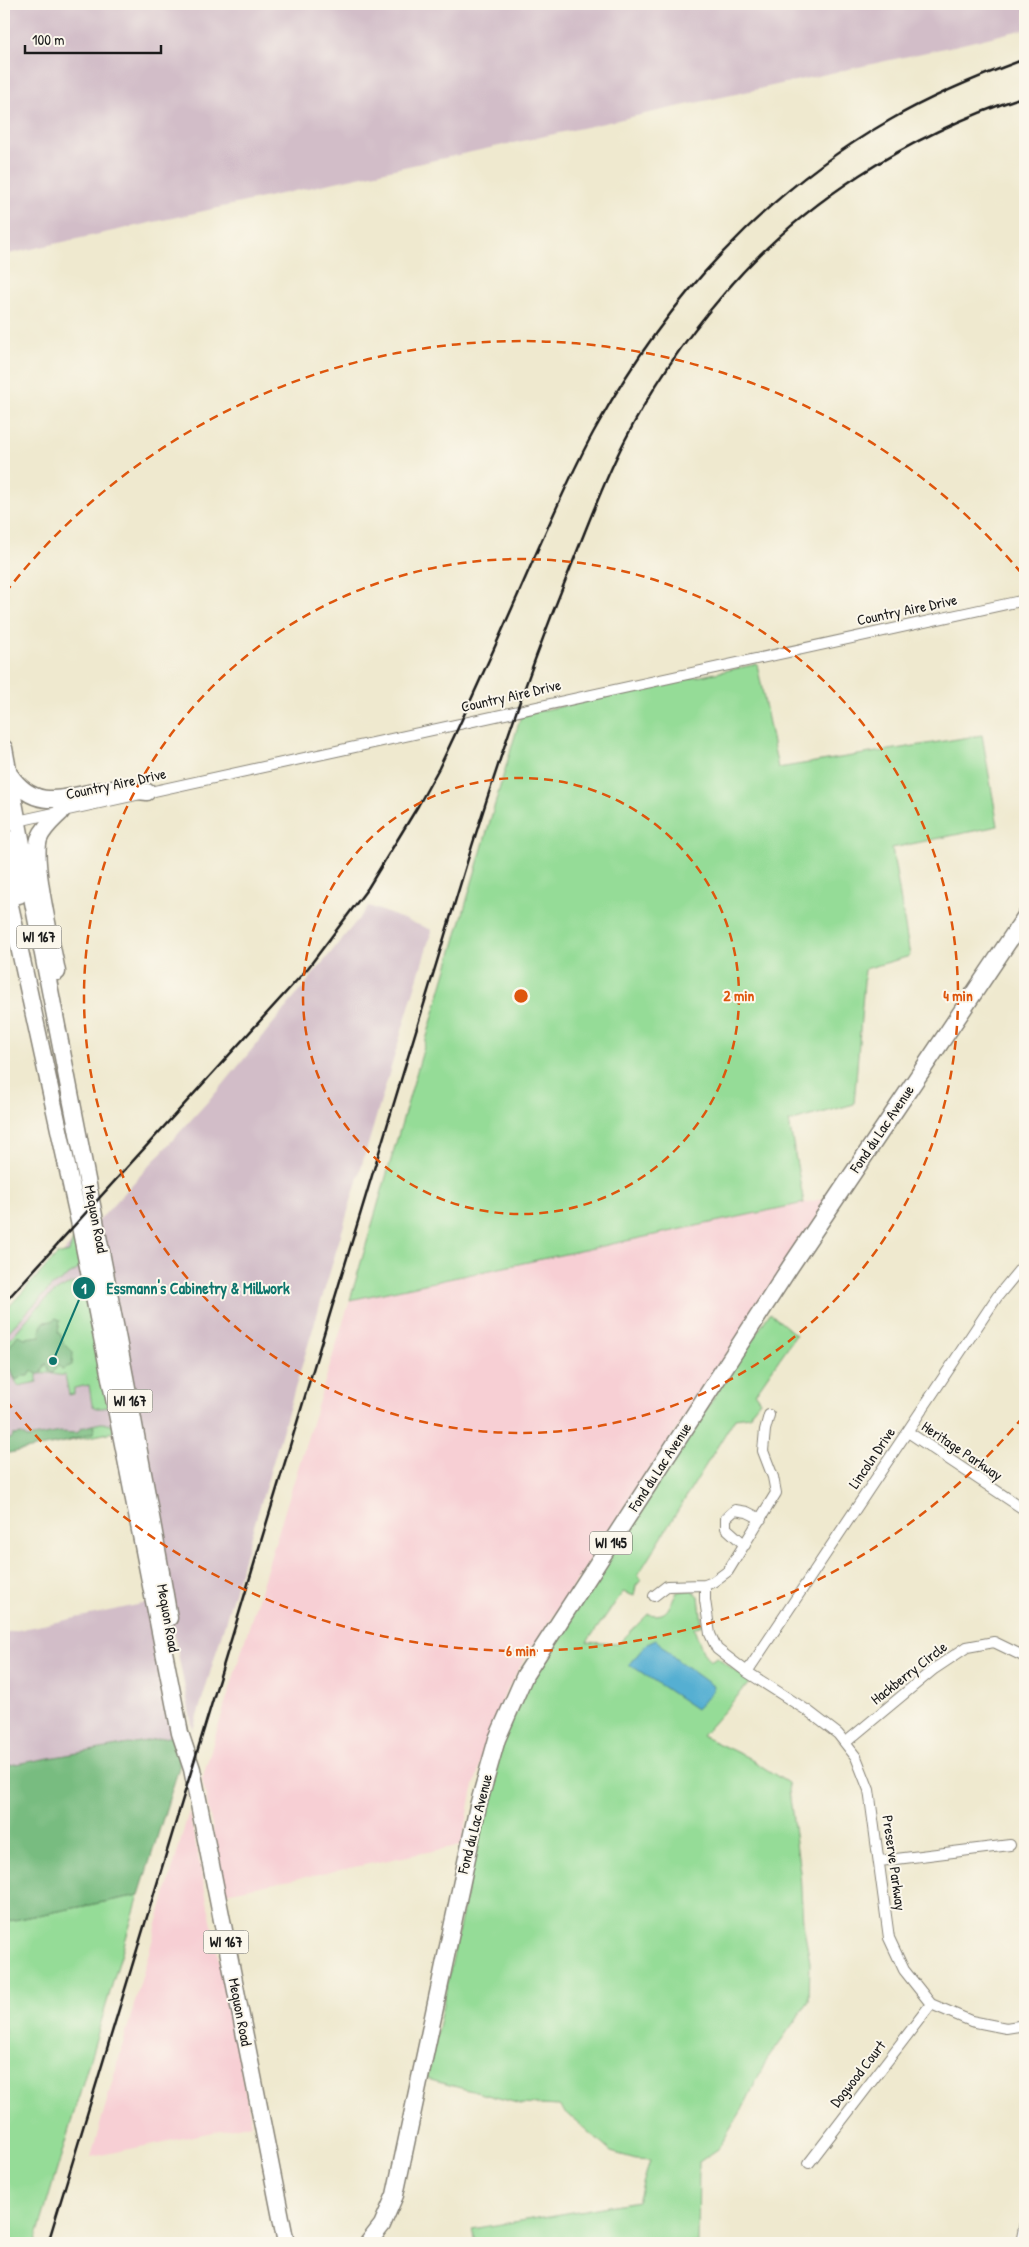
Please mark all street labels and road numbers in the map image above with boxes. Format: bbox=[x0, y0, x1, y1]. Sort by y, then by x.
street label: Country Aire Drive bbox=[855, 589, 959, 630]
street label: Country Aire Drive bbox=[459, 674, 563, 717]
street label: Country Aire Drive bbox=[64, 763, 168, 804]
road number: WI 167 bbox=[16, 926, 62, 949]
street label: Fond du Lac Avenue bbox=[844, 1081, 919, 1178]
street label: Mequon Road bbox=[80, 1183, 113, 1255]
road number: WI 167 bbox=[108, 1390, 152, 1412]
street label: Heritage Parkway bbox=[918, 1416, 1007, 1485]
street label: Fond du Lac Avenue bbox=[623, 1418, 696, 1516]
street label: Lincoln Drive bbox=[843, 1423, 900, 1493]
road number: WI 145 bbox=[590, 1532, 632, 1555]
street label: Mequon Road bbox=[152, 1582, 185, 1654]
street label: Hackberry Circle bbox=[866, 1636, 951, 1709]
street label: Fond du Lac Avenue bbox=[452, 1772, 497, 1877]
street label: Preserve Parkway bbox=[877, 1814, 912, 1912]
road number: WI 167 bbox=[204, 1930, 248, 1954]
street label: Mequon Road bbox=[224, 1976, 257, 2048]
street label: Dogwood Court bbox=[825, 2035, 891, 2111]

